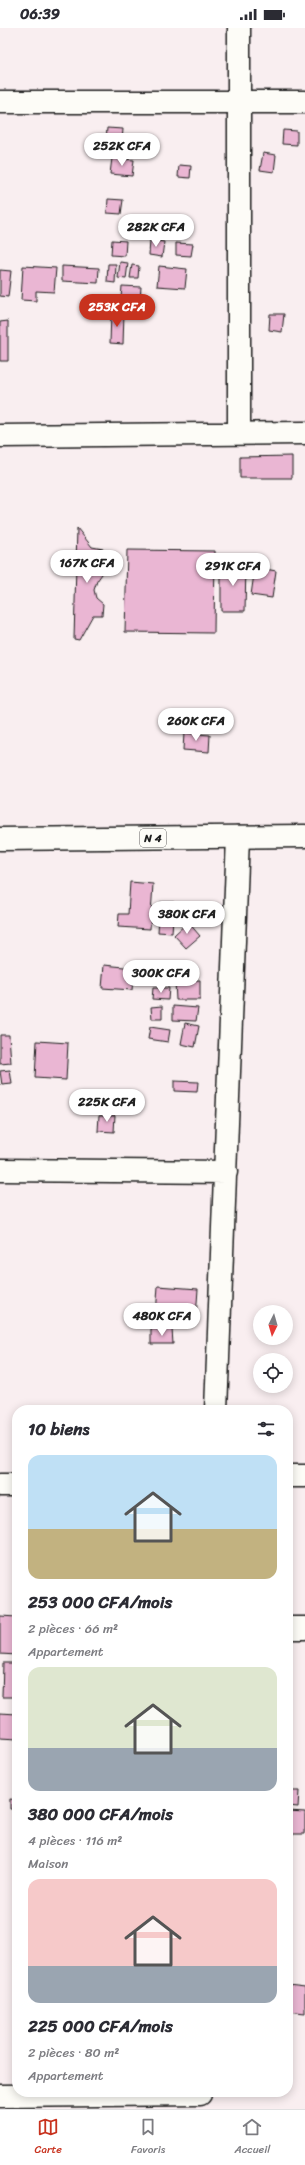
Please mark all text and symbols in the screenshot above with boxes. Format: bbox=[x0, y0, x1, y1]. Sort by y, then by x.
text: 06:39 bbox=[20, 1, 60, 27]
pin: 252K CFA bbox=[81, 133, 163, 167]
text: 252K CFA bbox=[93, 134, 151, 157]
pin: 282K CFA bbox=[115, 214, 197, 248]
text: 282K CFA bbox=[127, 215, 185, 238]
pin: 253K CFA bbox=[76, 294, 158, 328]
text: 253K CFA bbox=[88, 295, 146, 318]
pin: 167K CFA bbox=[46, 550, 128, 584]
text: 167K CFA bbox=[59, 551, 115, 574]
pin: 291K CFA bbox=[192, 553, 274, 587]
text: 291K CFA bbox=[205, 554, 261, 577]
pin: 260K CFA bbox=[155, 708, 237, 742]
text: 260K CFA bbox=[167, 709, 225, 732]
road number: N 4 bbox=[140, 829, 166, 847]
pin: 380K CFA bbox=[146, 901, 228, 935]
text: 380K CFA bbox=[158, 902, 216, 925]
pin: 300K CFA bbox=[120, 960, 202, 994]
text: 300K CFA bbox=[132, 961, 190, 984]
pin: 225K CFA bbox=[66, 1089, 148, 1123]
text: 225K CFA bbox=[78, 1090, 136, 1113]
pin: 480K CFA bbox=[121, 1303, 203, 1337]
text: 480K CFA bbox=[132, 1304, 192, 1327]
north arrow bbox=[253, 1305, 293, 1345]
map controls bbox=[253, 1305, 293, 1393]
button: locate bbox=[253, 1353, 293, 1393]
text: 10 biens bbox=[28, 1414, 89, 1444]
icon: filters bbox=[255, 1418, 277, 1440]
icon: home bbox=[117, 1481, 189, 1553]
text: 253 000 CFA/mois bbox=[28, 1587, 172, 1617]
text: 2 pièces · 66 m² bbox=[28, 1617, 118, 1640]
text: Appartement bbox=[28, 1640, 103, 1663]
icon: home bbox=[117, 1693, 189, 1765]
text: 380 000 CFA/mois bbox=[28, 1799, 173, 1829]
text: 4 pièces · 116 m² bbox=[28, 1829, 122, 1852]
text: Maison bbox=[28, 1852, 68, 1875]
icon: home bbox=[117, 1905, 189, 1977]
text: 225 000 CFA/mois bbox=[28, 2011, 173, 2041]
text: 2 pièces · 80 m² bbox=[28, 2041, 119, 2064]
text: Appartement bbox=[28, 2064, 103, 2087]
tab: Carte bbox=[35, 2116, 62, 2159]
tab: Favoris bbox=[131, 2116, 165, 2159]
tab: Accueil bbox=[234, 2116, 270, 2159]

